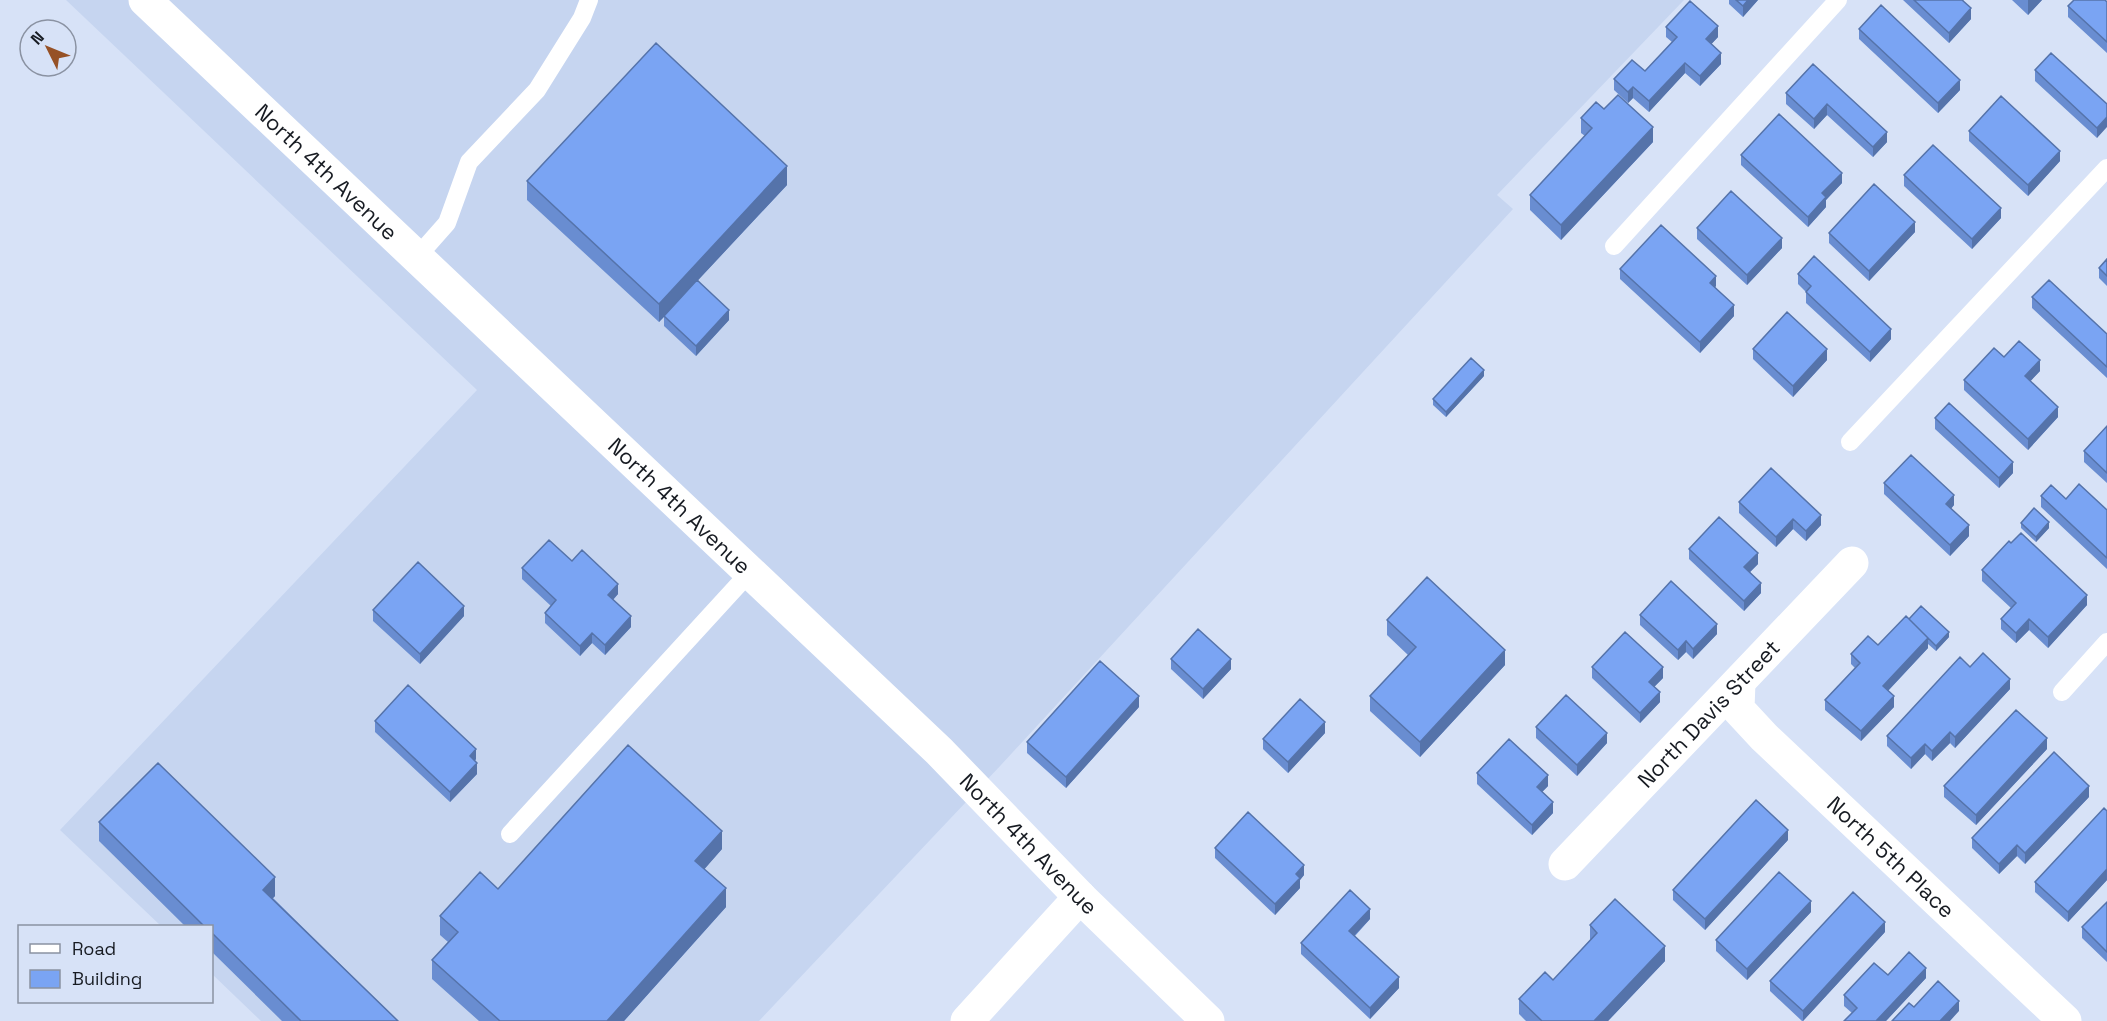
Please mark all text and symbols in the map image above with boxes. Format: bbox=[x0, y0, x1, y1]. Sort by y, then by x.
north arrow bbox=[18, 18, 78, 78]
text: N bbox=[26, 27, 49, 49]
street label: North 4th Avenue bbox=[249, 98, 404, 246]
street label: North 4th Avenue bbox=[602, 432, 757, 580]
street label: North Davis Street bbox=[1631, 634, 1786, 793]
street label: North 4th Avenue bbox=[954, 767, 1104, 920]
street label: North 5th Place bbox=[1821, 790, 1961, 924]
legend bbox=[18, 925, 213, 1003]
text: Road bbox=[72, 937, 116, 960]
text: Building bbox=[72, 967, 142, 990]

